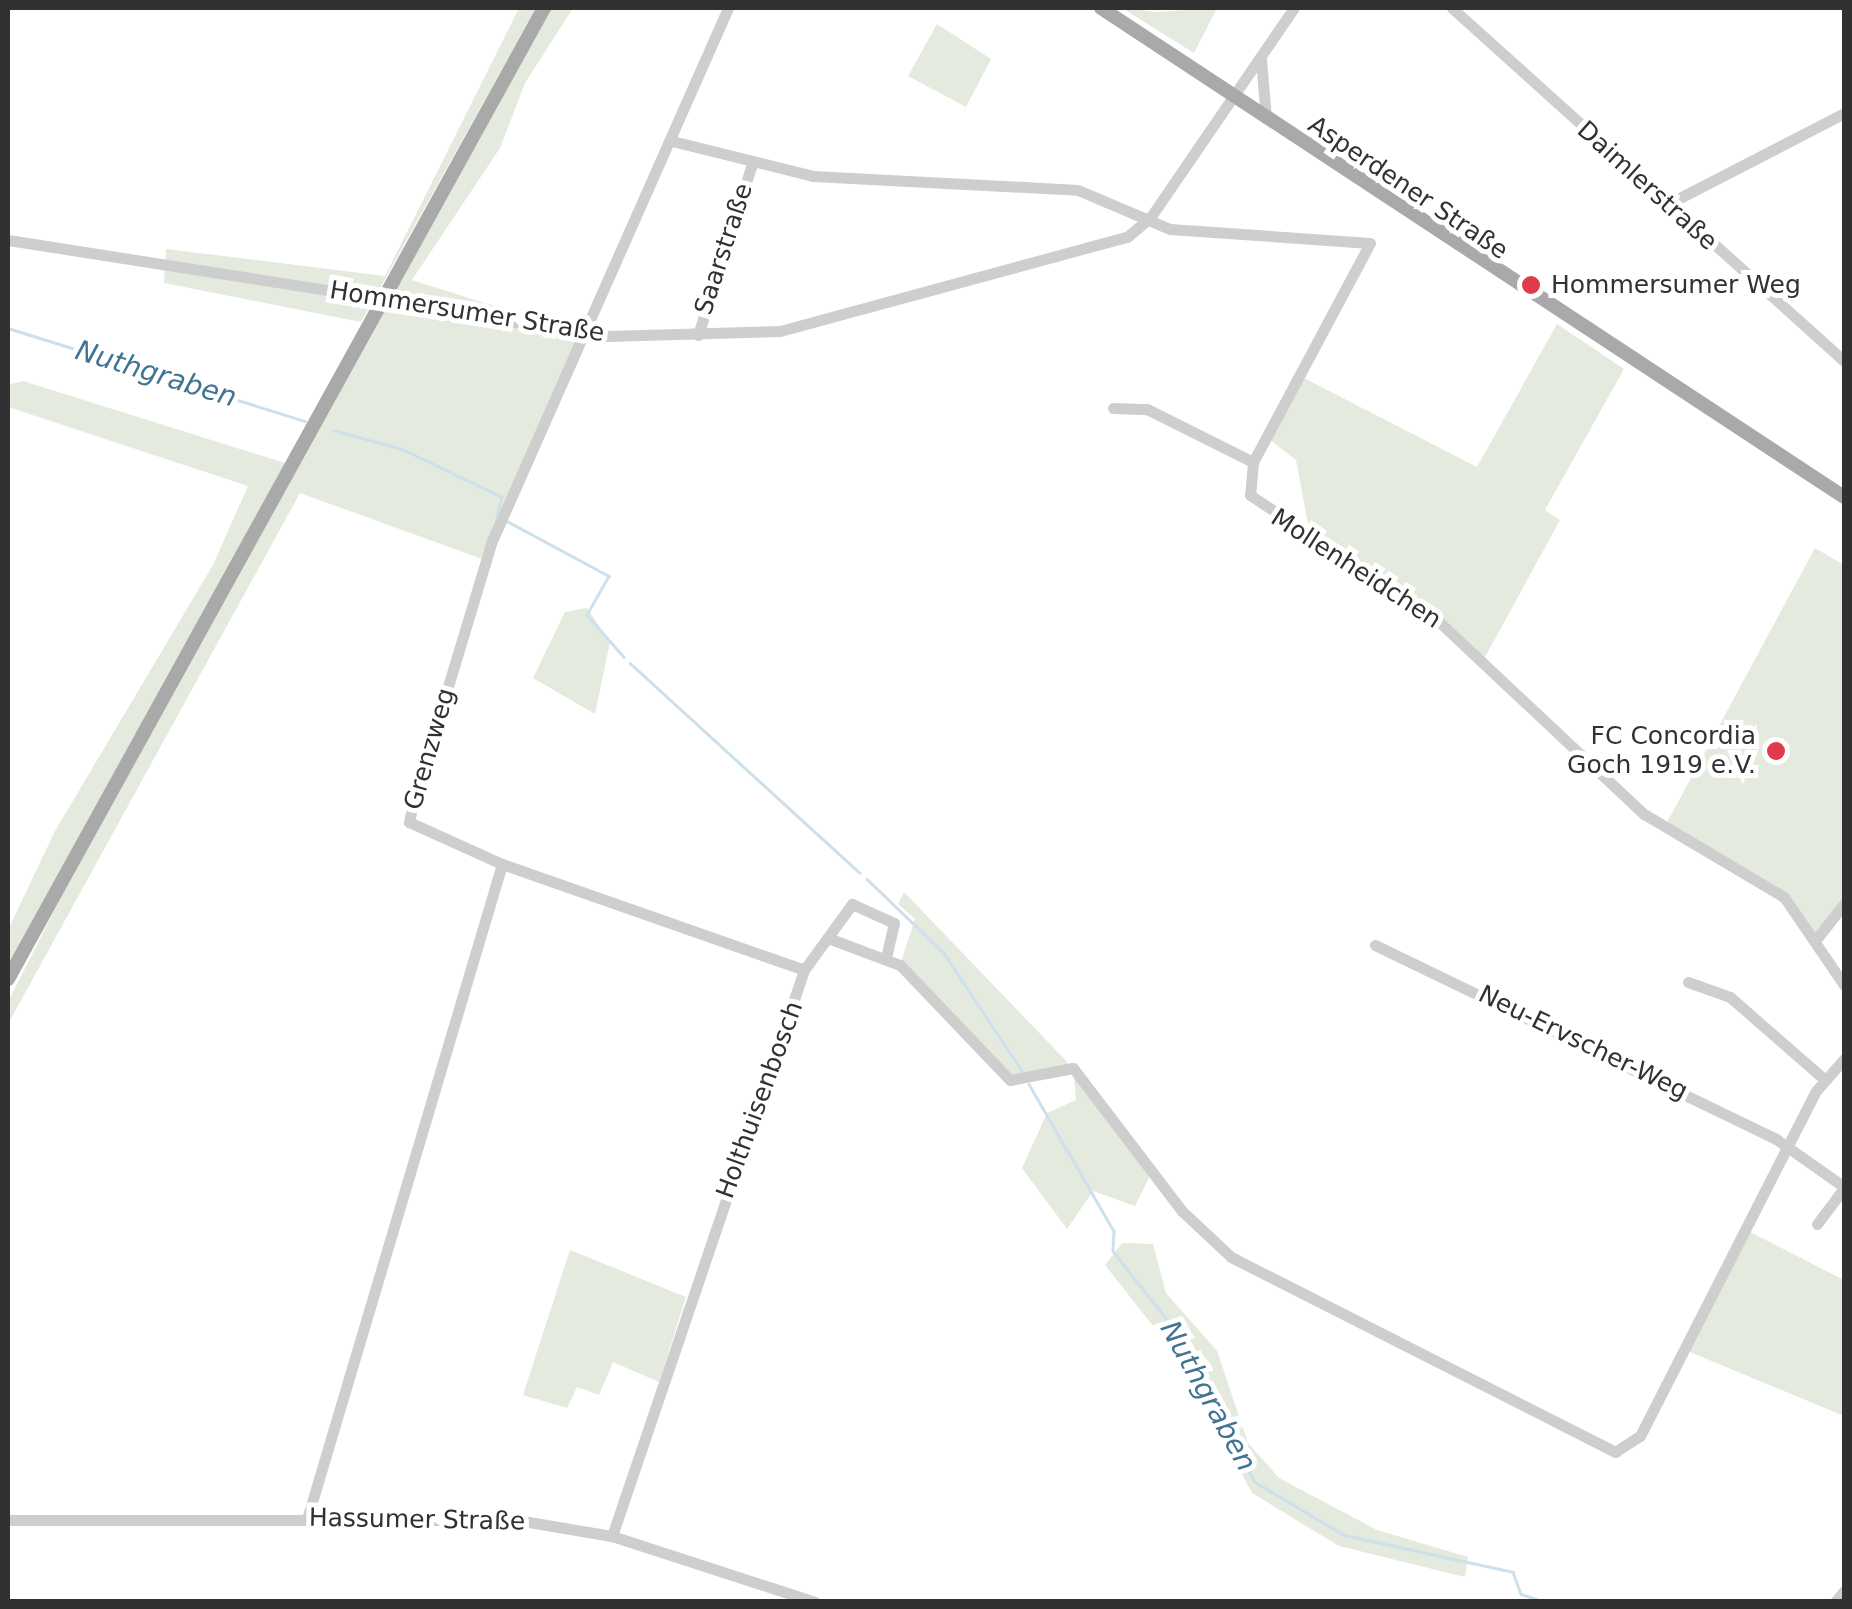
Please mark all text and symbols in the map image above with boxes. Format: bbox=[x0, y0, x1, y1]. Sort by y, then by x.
street label: Asperdener Straße bbox=[1302, 110, 1514, 266]
street label: Daimlerstraße bbox=[1571, 115, 1723, 257]
street label: Saarstraße bbox=[689, 180, 759, 318]
place label: Hommersumer Weg bbox=[1551, 270, 1801, 300]
marker: Hommersumer Weg bbox=[1520, 274, 1542, 296]
street label: Hommersumer Straße bbox=[328, 275, 606, 349]
water label: Nuthgraben bbox=[71, 334, 241, 414]
street label: Mollenheidchen bbox=[1265, 503, 1447, 635]
street label: Grenzweg bbox=[398, 685, 462, 813]
place label: FC Concordia Goch 1919 e.V. bbox=[1567, 722, 1756, 781]
marker: FC Concordia Goch 1919 e.V. bbox=[1765, 740, 1787, 762]
street label: Neu-Ervscher-Weg bbox=[1474, 979, 1692, 1107]
street label: Holthuisenbosch bbox=[710, 997, 810, 1203]
water label: Nuthgraben bbox=[1153, 1315, 1263, 1477]
street label: Hassumer Straße bbox=[309, 1503, 525, 1537]

